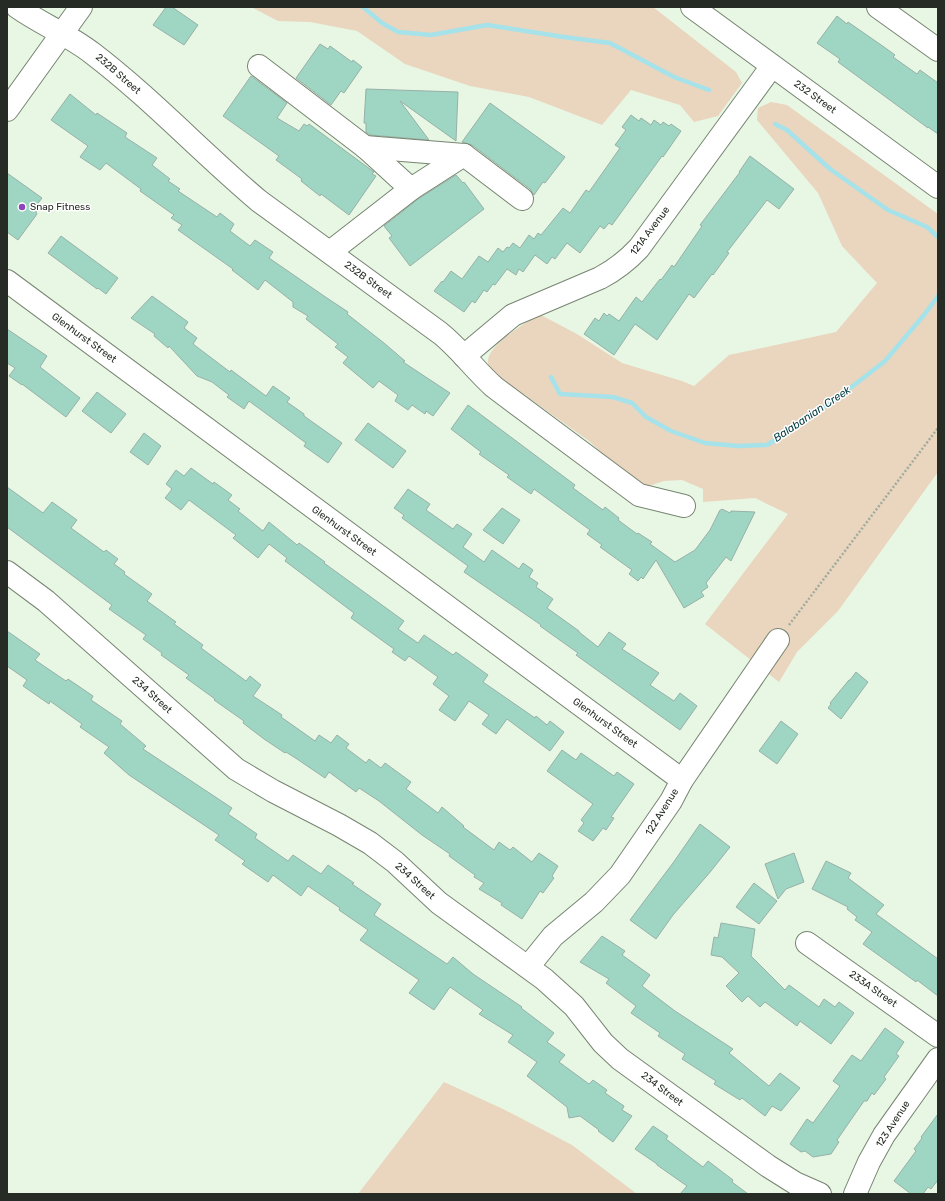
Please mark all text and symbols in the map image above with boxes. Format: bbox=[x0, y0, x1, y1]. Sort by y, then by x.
street label: 232B Street bbox=[93, 51, 143, 97]
street label: 232 Street bbox=[792, 78, 838, 116]
place label: Snap Fitness bbox=[30, 201, 90, 213]
marker: Snap Fitness bbox=[17, 202, 27, 212]
street label: 121A Avenue bbox=[628, 204, 673, 258]
street label: 232B Street bbox=[342, 259, 394, 301]
street label: Glenhurst Street bbox=[49, 310, 119, 366]
water label: Balabanian Creek bbox=[771, 383, 853, 445]
street label: Glenhurst Street bbox=[309, 503, 379, 559]
street label: 234 Street bbox=[130, 674, 174, 716]
street label: Glenhurst Street bbox=[570, 695, 640, 751]
street label: 122 Avenue bbox=[643, 786, 681, 838]
street label: 234 Street bbox=[393, 860, 437, 902]
street label: 233A Street bbox=[847, 968, 899, 1010]
street label: 234 Street bbox=[639, 1069, 685, 1109]
street label: 123 Avenue bbox=[873, 1098, 913, 1150]

